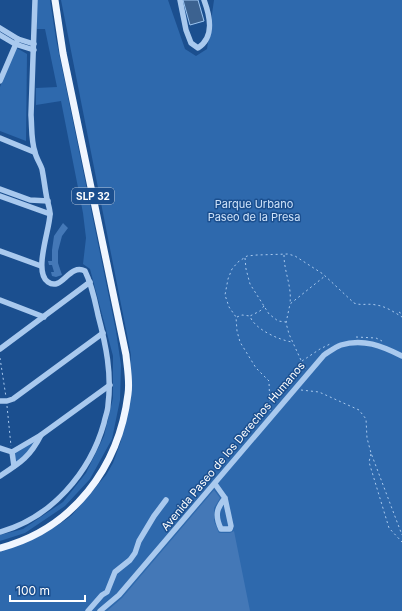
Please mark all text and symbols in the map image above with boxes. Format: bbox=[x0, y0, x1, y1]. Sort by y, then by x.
road number: SLP 32 bbox=[72, 188, 114, 204]
park label: Parque Urbano Paseo de la Presa bbox=[208, 197, 300, 224]
street label: Avenida Paseo de los Derechos Humanos bbox=[158, 359, 308, 533]
scale bar bbox=[10, 577, 85, 603]
text: 100 m bbox=[16, 583, 50, 598]

